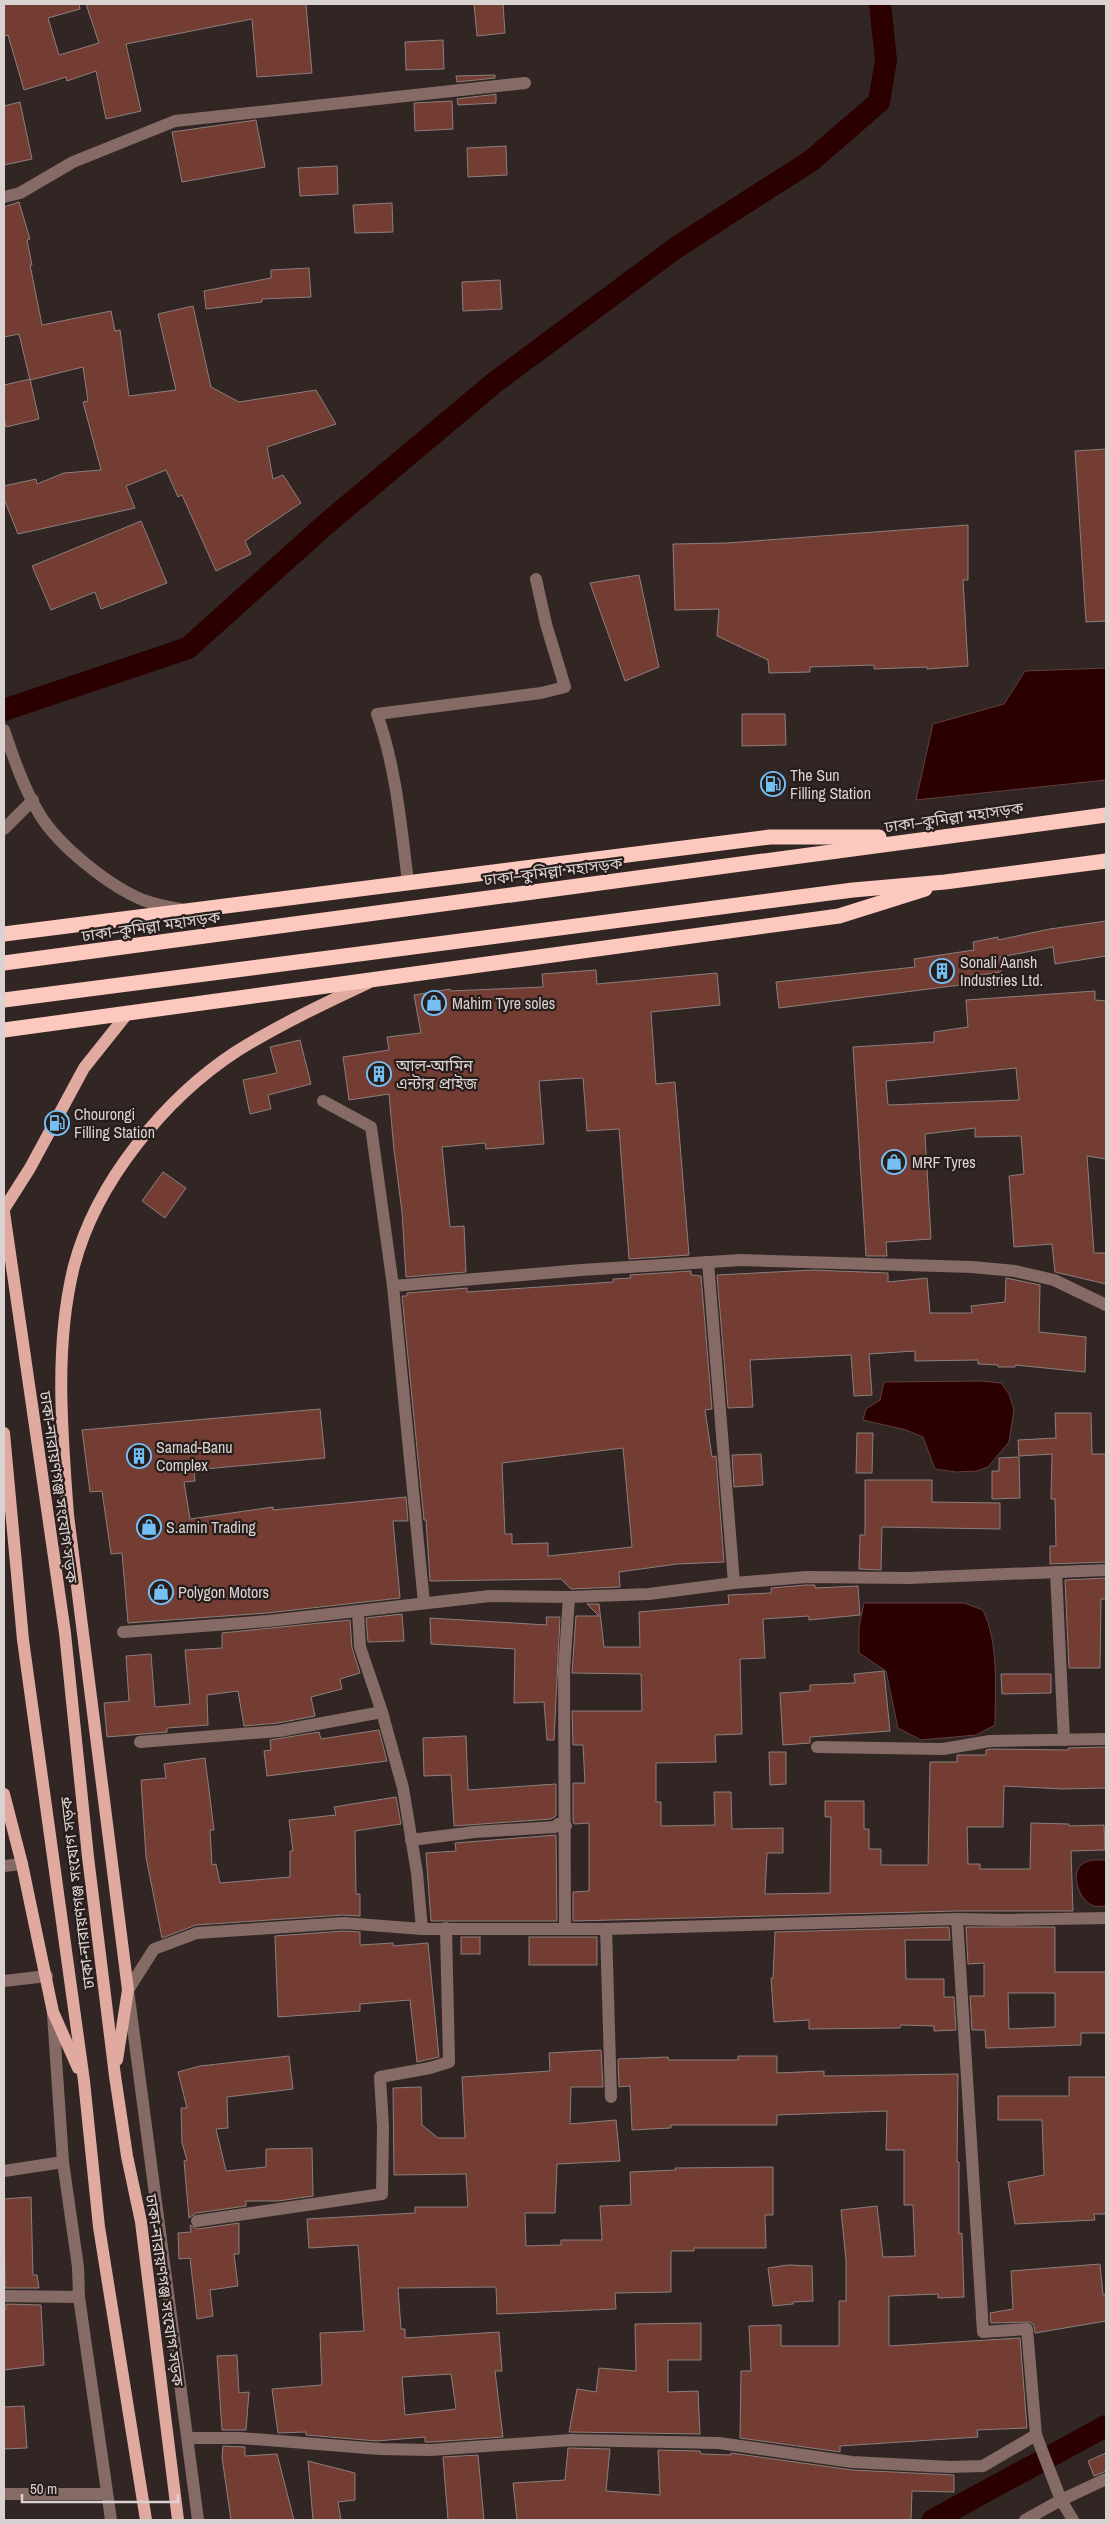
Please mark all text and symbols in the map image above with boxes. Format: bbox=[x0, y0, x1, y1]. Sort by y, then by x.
place label: The Sun Filling Station bbox=[790, 764, 871, 804]
fuel station icon: The Sun Filling Station bbox=[760, 771, 786, 797]
street label: ঢাকা–কুমিল্লা মহাসড়ক bbox=[882, 796, 1026, 838]
street label: ঢাকা–কুমিল্লা মহাসড়ক bbox=[481, 851, 625, 891]
street label: ঢাকা–কুমিল্লা মহাসড়ক bbox=[79, 905, 223, 947]
place label: Sonali Aansh Industries Ltd. bbox=[960, 951, 1043, 991]
building icon: Sonali Aansh Industries Ltd. bbox=[929, 958, 955, 984]
shop icon: Mahim Tyre soles bbox=[421, 990, 447, 1016]
place label: Mahim Tyre soles bbox=[452, 992, 555, 1014]
place label: আল-আমিন এন্টার প্রাইজ bbox=[395, 1054, 477, 1094]
building icon: আল-আমিন এন্টার প্রাইজ bbox=[366, 1061, 392, 1087]
place label: Chourongi Filling Station bbox=[74, 1103, 155, 1143]
fuel station icon: Chourongi Filling Station bbox=[44, 1110, 70, 1136]
shop icon: MRF Tyres bbox=[881, 1149, 907, 1175]
place label: MRF Tyres bbox=[912, 1151, 976, 1173]
street label: ঢাকা-নারায়ণগঞ্জ সংযোগ সড়ক bbox=[34, 1389, 84, 1585]
place label: Samad-Banu Complex bbox=[156, 1436, 233, 1476]
building icon: Samad-Banu Complex bbox=[126, 1443, 152, 1469]
shop icon: S.amin Trading bbox=[136, 1514, 162, 1540]
place label: S.amin Trading bbox=[166, 1516, 256, 1538]
shop icon: Polygon Motors bbox=[148, 1579, 174, 1605]
place label: Polygon Motors bbox=[178, 1581, 269, 1603]
street label: ঢাকা-নারায়ণগঞ্জ সংযোগ সড়ক bbox=[54, 1794, 100, 1991]
street label: ঢাকা-নারায়ণগঞ্জ সংযোগ সড়ক bbox=[140, 2192, 190, 2388]
scale bar bbox=[22, 2472, 179, 2504]
text: 50 m bbox=[30, 2478, 57, 2499]

